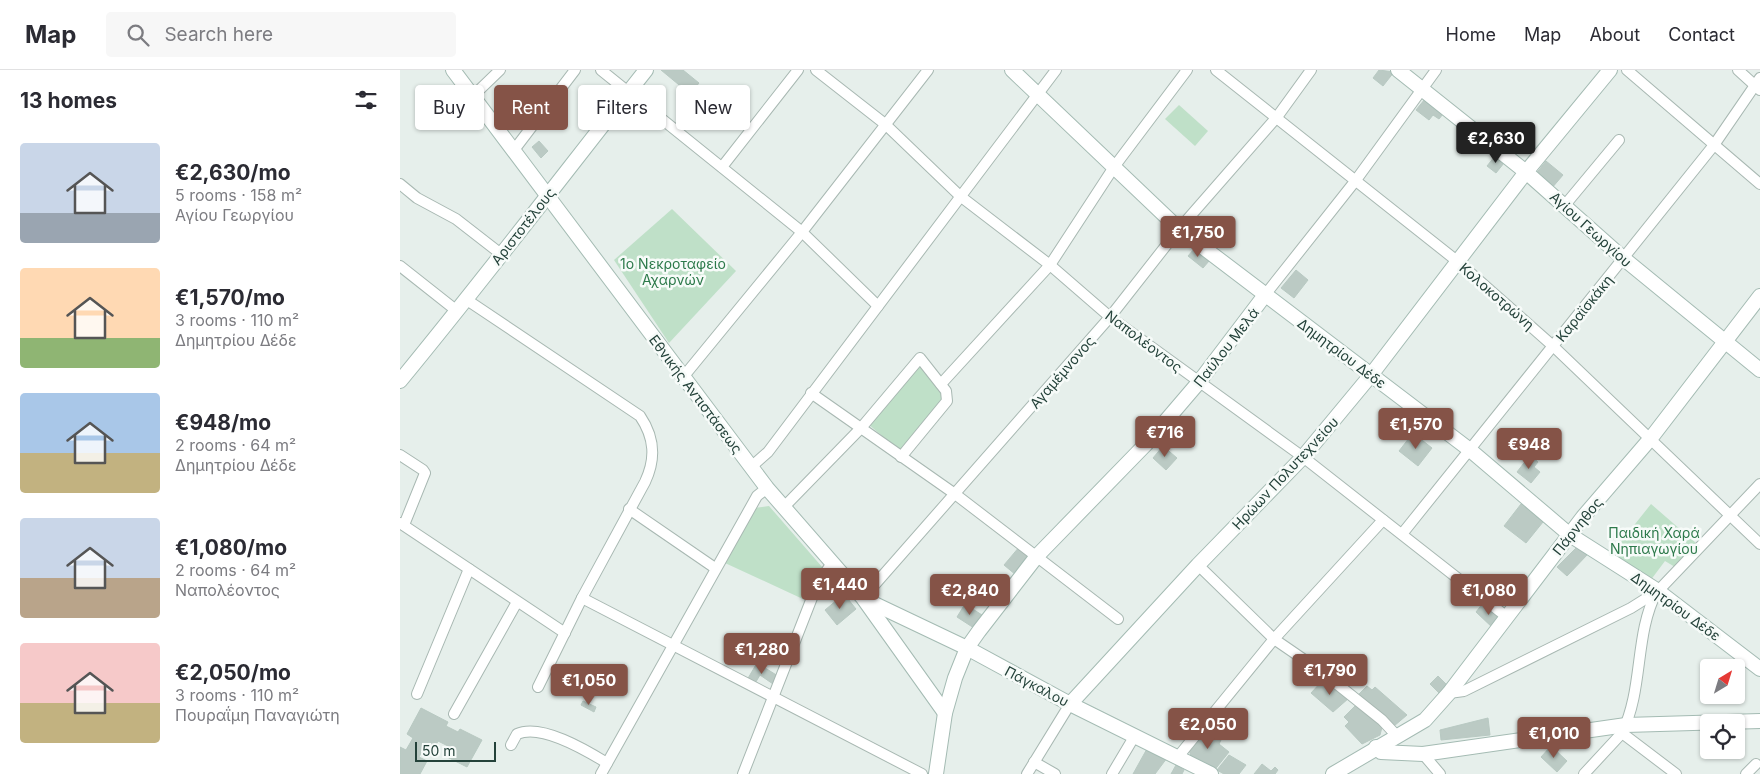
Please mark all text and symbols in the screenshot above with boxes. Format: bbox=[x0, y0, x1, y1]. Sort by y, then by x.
search box bbox=[106, 12, 456, 57]
text: Map bbox=[25, 20, 76, 49]
icon: search bbox=[124, 21, 152, 49]
text: Search here bbox=[164, 23, 273, 46]
text: Home bbox=[1446, 24, 1496, 45]
text: Map bbox=[1524, 24, 1561, 45]
text: About bbox=[1589, 24, 1640, 45]
text: Contact bbox=[1668, 24, 1735, 45]
chip: Buy bbox=[415, 85, 484, 130]
chip: Rent bbox=[494, 85, 568, 130]
chip: Filters bbox=[578, 85, 666, 130]
chip: New bbox=[676, 85, 750, 130]
icon: filters bbox=[352, 86, 380, 114]
text: 13 homes bbox=[20, 88, 117, 113]
pin: €2,630 bbox=[1455, 122, 1537, 164]
text: €2,630 bbox=[1467, 128, 1525, 148]
text: €2,630/mo bbox=[175, 160, 291, 185]
icon: home bbox=[60, 163, 120, 223]
street label: Αριστοτέλους bbox=[488, 184, 558, 268]
text: 5 rooms · 158 m² bbox=[175, 185, 302, 205]
street label: Αγίου Γεωργίου bbox=[1547, 188, 1635, 270]
text: Αγίου Γεωργίου bbox=[175, 205, 294, 225]
pin: €1,750 bbox=[1157, 216, 1239, 258]
text: €1,750 bbox=[1172, 222, 1224, 242]
park label: 1ο Νεκροταφείο Αχαρνών bbox=[620, 255, 726, 288]
street label: Κολοκοτρώνη bbox=[1456, 259, 1538, 333]
street label: Καραϊσκάκη bbox=[1552, 271, 1616, 345]
text: €1,570/mo bbox=[175, 285, 285, 310]
icon: home bbox=[60, 288, 120, 348]
street label: Παύλου Μελά bbox=[1190, 304, 1262, 390]
street label: Ναπολέοντος bbox=[1102, 307, 1186, 375]
text: 3 rooms · 110 m² bbox=[175, 310, 299, 330]
street label: Δημητρίου Δέδε bbox=[1294, 314, 1390, 392]
text: Δημητρίου Δέδε bbox=[175, 330, 297, 350]
street label: Εθνικής Αντιστάσεως bbox=[646, 331, 746, 457]
street label: Αγαμέμνονος bbox=[1026, 332, 1098, 412]
pin: €1,570 bbox=[1375, 408, 1457, 450]
text: €948/mo bbox=[175, 410, 271, 435]
icon: home bbox=[60, 413, 120, 473]
street label: Ηρώων Πολυτεχνείου bbox=[1228, 413, 1342, 533]
text: €1,570 bbox=[1389, 414, 1443, 434]
pin: €716 bbox=[1135, 416, 1195, 458]
text: €716 bbox=[1146, 422, 1184, 442]
pin: €948 bbox=[1499, 428, 1559, 470]
text: €948 bbox=[1508, 434, 1550, 454]
text: 2 rooms · 64 m² bbox=[175, 435, 296, 455]
text: Δημητρίου Δέδε bbox=[175, 455, 297, 475]
street label: Πάρνηθος bbox=[1549, 494, 1606, 558]
park label: Παιδική Χαρά Νηπιαγωγίου bbox=[1608, 524, 1700, 557]
text: €1,080/mo bbox=[175, 535, 287, 560]
icon: home bbox=[60, 538, 120, 598]
text: 2 rooms · 64 m² bbox=[175, 560, 296, 580]
pin: €1,440 bbox=[799, 568, 881, 610]
street label: Δημητρίου Δέδε bbox=[1628, 568, 1724, 644]
text: €1,440 bbox=[812, 574, 868, 594]
pin: €2,840 bbox=[929, 574, 1011, 616]
pin: €1,080 bbox=[1448, 574, 1530, 616]
text: Ναπολέοντος bbox=[175, 580, 280, 600]
text: €2,840 bbox=[941, 580, 999, 600]
text: €1,080 bbox=[1462, 580, 1516, 600]
pin: €1,280 bbox=[721, 632, 803, 675]
text: €1,280 bbox=[735, 639, 789, 659]
pin: €1,790 bbox=[1289, 654, 1371, 696]
north arrow bbox=[1700, 659, 1745, 704]
map controls bbox=[1700, 659, 1745, 759]
text: €2,050/mo bbox=[175, 660, 291, 685]
text: €1,790 bbox=[1303, 660, 1357, 680]
street label: Πάγκαλου bbox=[1002, 662, 1072, 710]
icon: home bbox=[60, 663, 120, 723]
pin: €1,050 bbox=[548, 664, 630, 706]
text: €1,050 bbox=[562, 670, 616, 690]
text: 3 rooms · 110 m² bbox=[175, 685, 299, 705]
text: Πουραΐμη Παναγιώτη bbox=[175, 705, 340, 725]
pin: €2,050 bbox=[1167, 708, 1249, 750]
text: €2,050 bbox=[1179, 714, 1237, 734]
button: locate bbox=[1700, 714, 1745, 759]
pin: €1,010 bbox=[1513, 716, 1595, 759]
text: €1,010 bbox=[1528, 723, 1580, 743]
scale bar bbox=[415, 739, 496, 762]
text: 50 m bbox=[422, 742, 456, 759]

